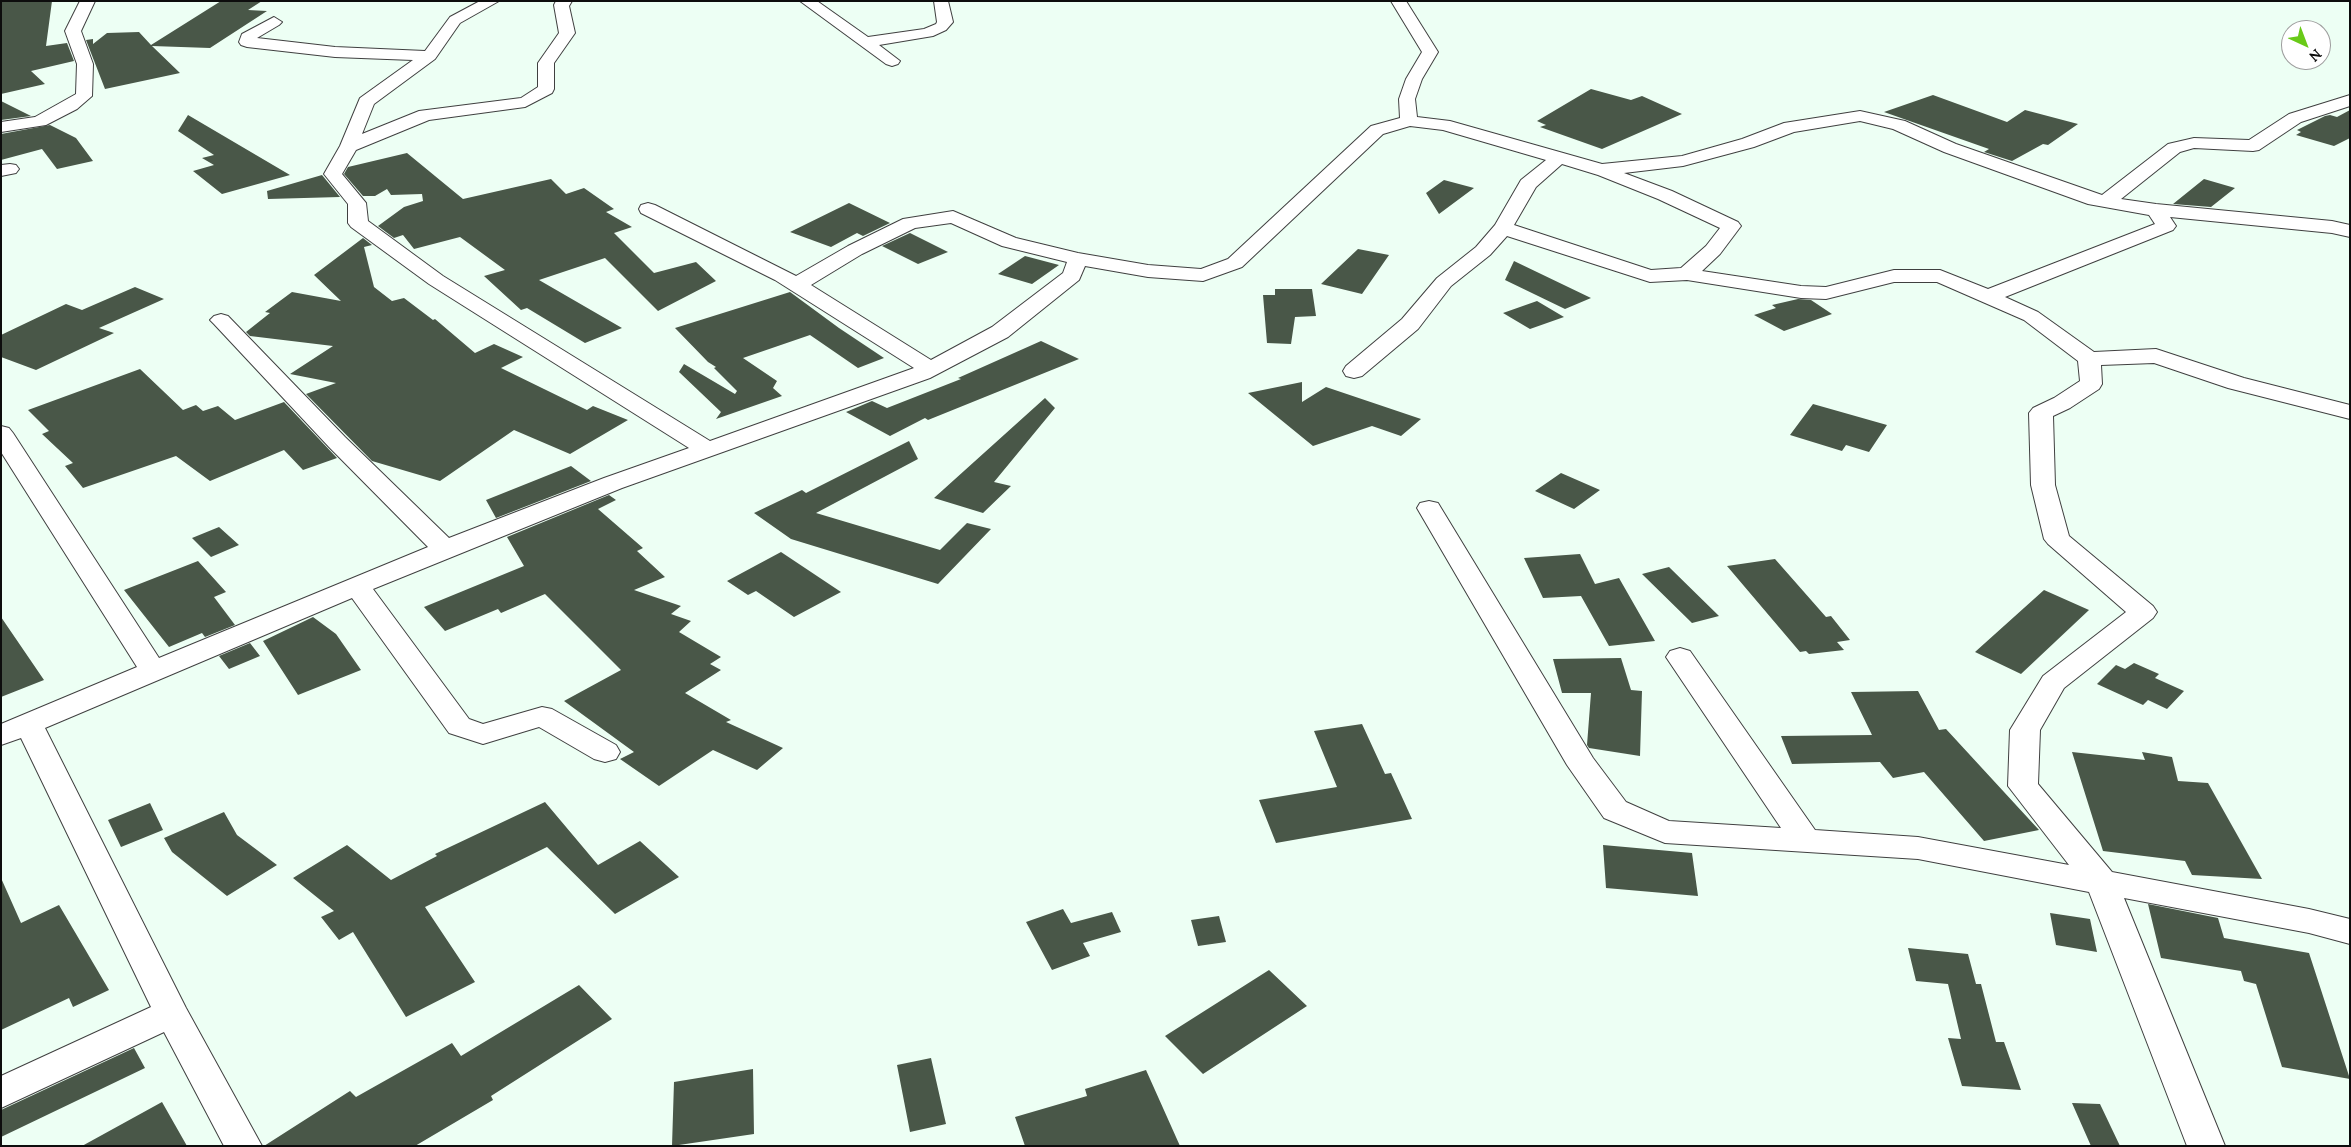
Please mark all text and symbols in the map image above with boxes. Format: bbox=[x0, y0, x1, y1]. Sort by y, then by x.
north arrow bbox=[2281, 20, 2331, 70]
text: N bbox=[2305, 45, 2326, 66]

